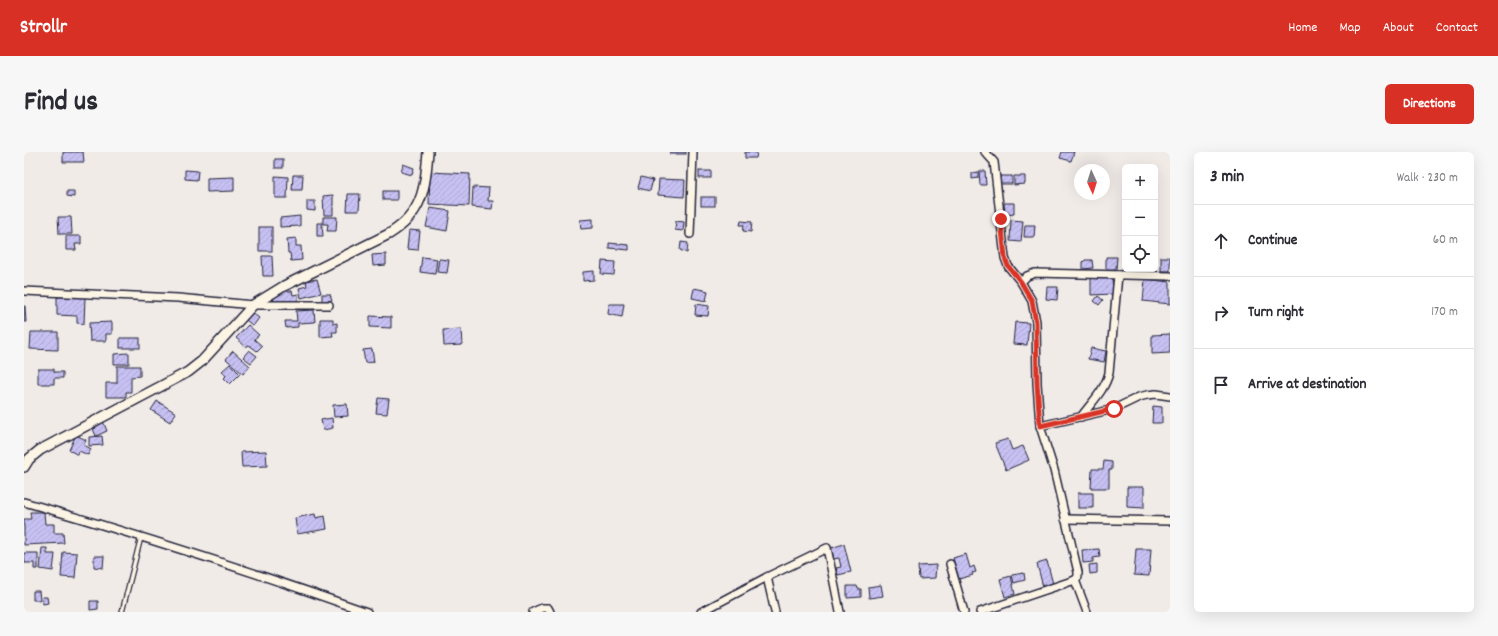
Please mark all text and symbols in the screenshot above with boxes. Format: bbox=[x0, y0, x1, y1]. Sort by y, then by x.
text: Strollr bbox=[20, 15, 67, 42]
text: Home bbox=[1288, 18, 1317, 38]
text: Map bbox=[1339, 18, 1361, 38]
text: About bbox=[1383, 18, 1414, 38]
text: Contact bbox=[1436, 18, 1478, 38]
text: Find us bbox=[24, 84, 98, 124]
button: Directions bbox=[1385, 84, 1474, 124]
north arrow bbox=[1074, 164, 1110, 200]
map controls bbox=[1122, 164, 1158, 272]
button: + bbox=[1122, 164, 1158, 200]
text: 3 min bbox=[1210, 166, 1244, 190]
text: Walk · 230 m bbox=[1397, 169, 1458, 188]
button: − bbox=[1122, 200, 1158, 236]
route end bbox=[992, 210, 1010, 228]
icon: ahead bbox=[1210, 230, 1232, 252]
text: Continue bbox=[1248, 230, 1297, 252]
text: 60 m bbox=[1433, 231, 1458, 250]
button: locate bbox=[1122, 236, 1158, 272]
icon: right bbox=[1210, 302, 1232, 324]
text: Turn right bbox=[1248, 302, 1304, 324]
text: 170 m bbox=[1431, 303, 1458, 322]
icon: arrive bbox=[1210, 374, 1232, 396]
text: Arrive at destination bbox=[1248, 374, 1366, 396]
route start bbox=[1105, 400, 1123, 418]

